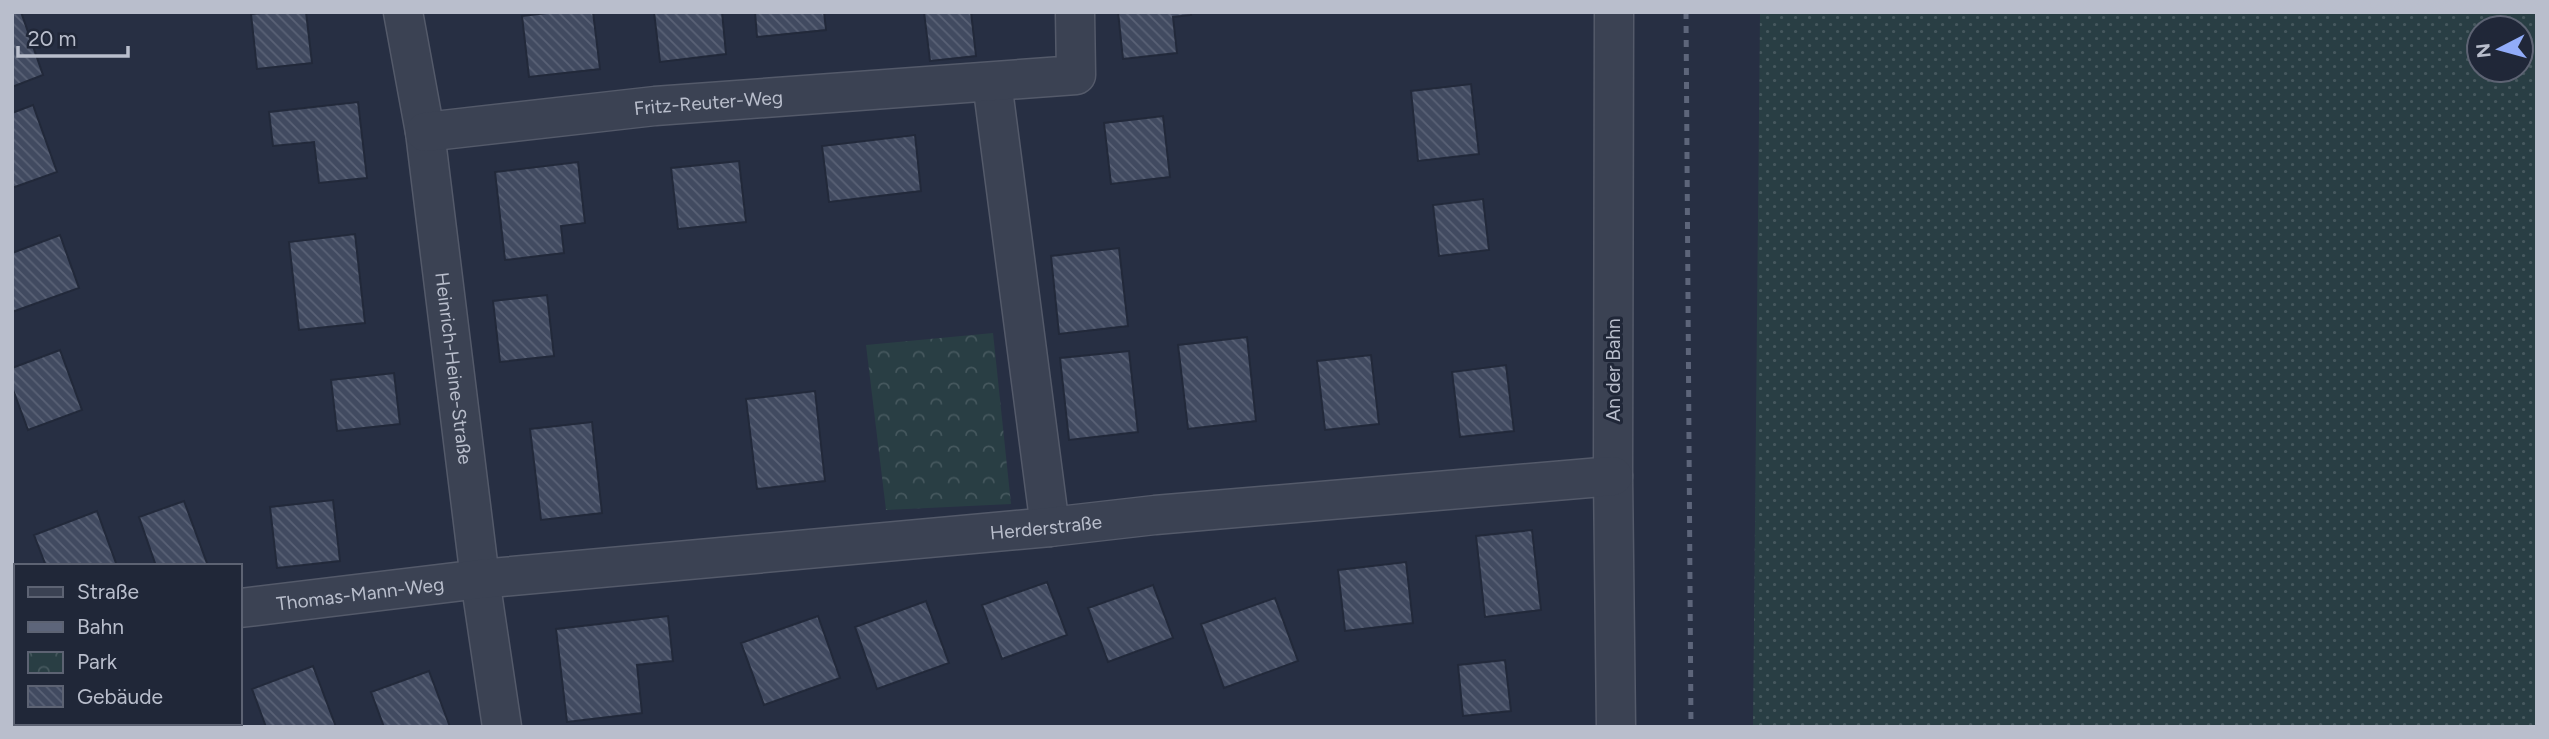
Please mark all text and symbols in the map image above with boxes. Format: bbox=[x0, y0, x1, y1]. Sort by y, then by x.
scale bar bbox=[18, 14, 128, 58]
north arrow bbox=[2465, 14, 2535, 84]
text: 20 m bbox=[28, 26, 76, 51]
text: N bbox=[2471, 42, 2496, 59]
street label: Fritz-Reuter-Weg bbox=[633, 86, 784, 120]
street label: Heinrich-Heine-Straße bbox=[430, 271, 477, 466]
street label: An der Bahn bbox=[1602, 318, 1625, 422]
street label: Herderstraße bbox=[989, 510, 1103, 544]
legend bbox=[14, 564, 242, 725]
street label: Thomas-Mann-Weg bbox=[275, 572, 445, 616]
text: Straße bbox=[77, 579, 139, 604]
text: Bahn bbox=[77, 614, 124, 639]
text: Park bbox=[77, 649, 118, 674]
text: Gebäude bbox=[77, 684, 163, 709]

